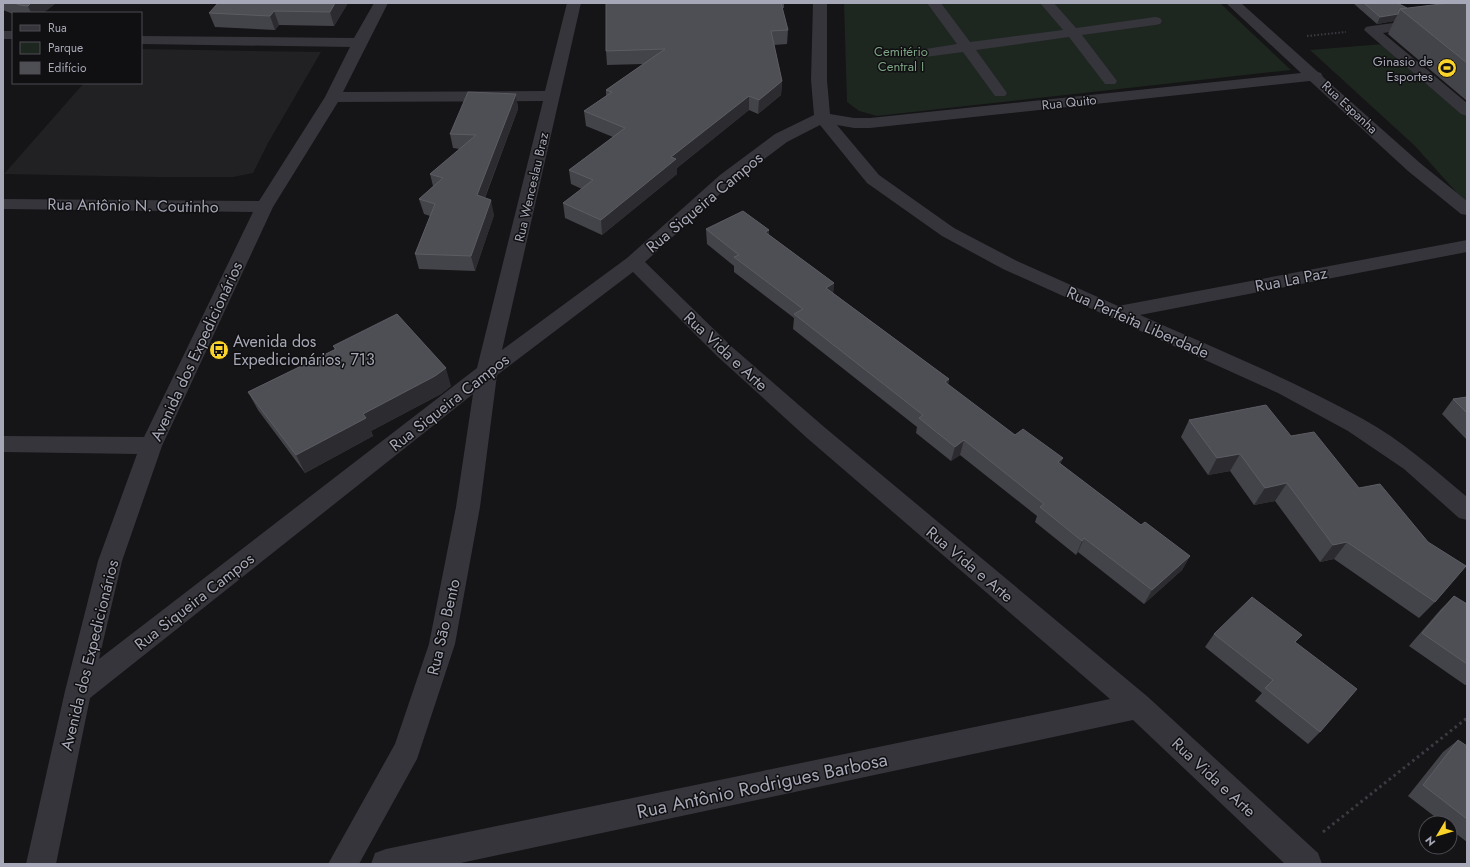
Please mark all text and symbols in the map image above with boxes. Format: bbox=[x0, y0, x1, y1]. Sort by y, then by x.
legend bbox=[12, 12, 142, 84]
text: Rua bbox=[48, 19, 67, 37]
text: Parque bbox=[48, 39, 83, 57]
park label: Cemitério Central I bbox=[874, 42, 928, 76]
place label: Ginasio de Esportes bbox=[1373, 52, 1433, 86]
sports icon: Ginasio de Esportes bbox=[1436, 57, 1458, 79]
text: Edifício bbox=[48, 59, 87, 77]
street label: Rua Espanha bbox=[1318, 76, 1382, 138]
street label: Rua Quito bbox=[1041, 90, 1097, 115]
street label: Rua Wenceslau Braz bbox=[510, 131, 553, 244]
street label: Rua Siqueira Campos bbox=[641, 147, 768, 258]
street label: Rua Antônio N. Coutinho bbox=[47, 193, 219, 218]
street label: Avenida dos Expedicionários bbox=[145, 258, 248, 445]
street label: Rua La Paz bbox=[1253, 261, 1330, 298]
street label: Rua Perfeita Liberdade bbox=[1063, 281, 1213, 364]
street label: Rua Vida e Arte bbox=[679, 306, 773, 396]
place label: Avenida dos Expedicionários, 713 bbox=[233, 330, 375, 371]
bus stop icon: Avenida dos Expedicionários, 713 bbox=[208, 339, 230, 361]
street label: Rua Siqueira Campos bbox=[385, 348, 514, 456]
street label: Rua Vida e Arte bbox=[921, 521, 1018, 608]
street label: Rua Siqueira Campos bbox=[130, 547, 259, 655]
street label: Avenida dos Expedicionários bbox=[55, 557, 124, 753]
street label: Rua São Bento bbox=[421, 576, 466, 677]
street label: Rua Vida e Arte bbox=[1167, 732, 1261, 822]
street label: Rua Antônio Rodrigues Barbosa bbox=[634, 746, 890, 825]
north arrow bbox=[1418, 815, 1458, 855]
text: N bbox=[1421, 833, 1439, 850]

